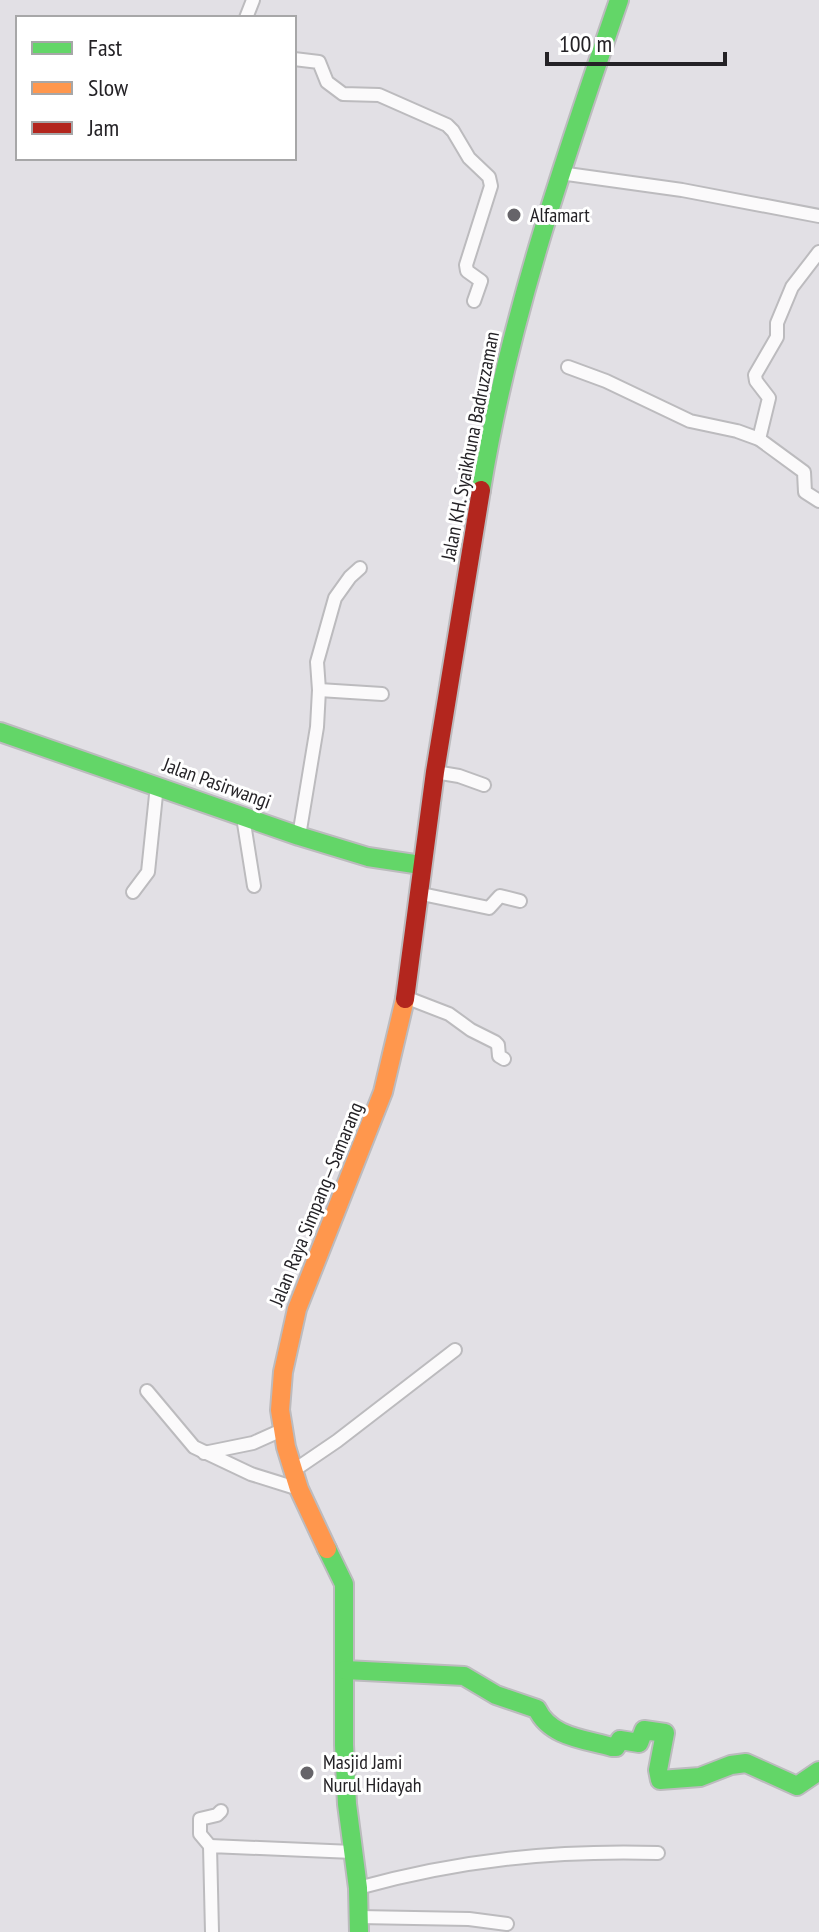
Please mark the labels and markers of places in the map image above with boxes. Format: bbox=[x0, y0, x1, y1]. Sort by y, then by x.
place label: Alfamart bbox=[530, 202, 590, 228]
marker: Alfamart bbox=[505, 206, 523, 224]
place label: Masjid Jami Nurul Hidayah bbox=[323, 1749, 422, 1798]
marker: Masjid Jami Nurul Hidayah bbox=[298, 1764, 316, 1782]

